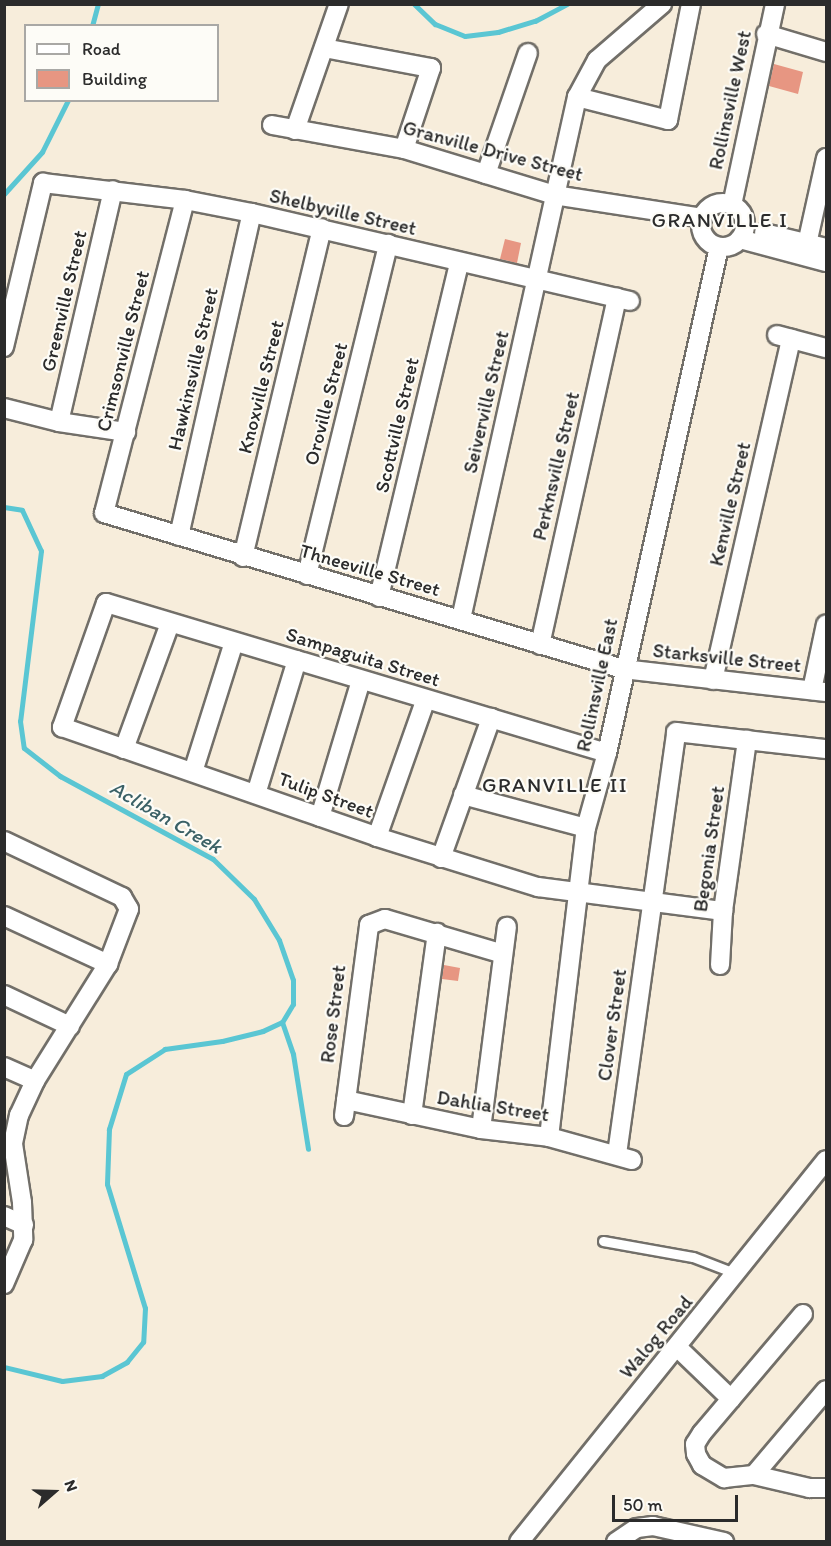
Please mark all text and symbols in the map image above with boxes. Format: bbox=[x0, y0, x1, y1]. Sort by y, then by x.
legend bbox=[24, 24, 219, 102]
street label: Rollinsville West bbox=[704, 29, 756, 171]
text: Road bbox=[82, 38, 121, 60]
text: Building bbox=[82, 68, 147, 90]
street label: Granville Drive Street bbox=[401, 115, 585, 187]
street label: Shelbyville Street bbox=[267, 183, 419, 241]
district label: GRANVILLE I bbox=[653, 207, 787, 233]
street label: Greenville Street bbox=[36, 228, 92, 374]
street label: Crimsonville Street bbox=[91, 268, 155, 434]
street label: Hawkinsville Street bbox=[163, 285, 223, 453]
street label: Knoxville Street bbox=[233, 318, 289, 456]
street label: Seiverville Street bbox=[458, 329, 514, 475]
street label: Oroville Street bbox=[299, 340, 353, 468]
street label: Scottville Street bbox=[370, 355, 424, 495]
street label: Perknsville Street bbox=[527, 390, 585, 542]
street label: Kenville Street bbox=[704, 440, 756, 568]
street label: Thneeville Street bbox=[297, 539, 443, 601]
street label: Rollinsville East bbox=[571, 616, 623, 754]
street label: Sampaguita Street bbox=[283, 622, 443, 692]
street label: Starksville Street bbox=[652, 638, 802, 678]
street label: Tulip Street bbox=[275, 767, 377, 823]
district label: GRANVILLE II bbox=[484, 772, 626, 798]
water label: Acliban Creek bbox=[106, 775, 226, 859]
street label: Begonia Street bbox=[688, 785, 730, 913]
street label: Rose Street bbox=[315, 964, 351, 1064]
street label: Clover Street bbox=[592, 967, 632, 1083]
street label: Dahlia Street bbox=[435, 1085, 551, 1127]
street label: Walog Road bbox=[615, 1291, 697, 1383]
north arrow bbox=[24, 1462, 84, 1522]
text: N bbox=[61, 1477, 82, 1494]
scale bar bbox=[615, 1483, 741, 1521]
text: 50 m bbox=[623, 1494, 663, 1516]

